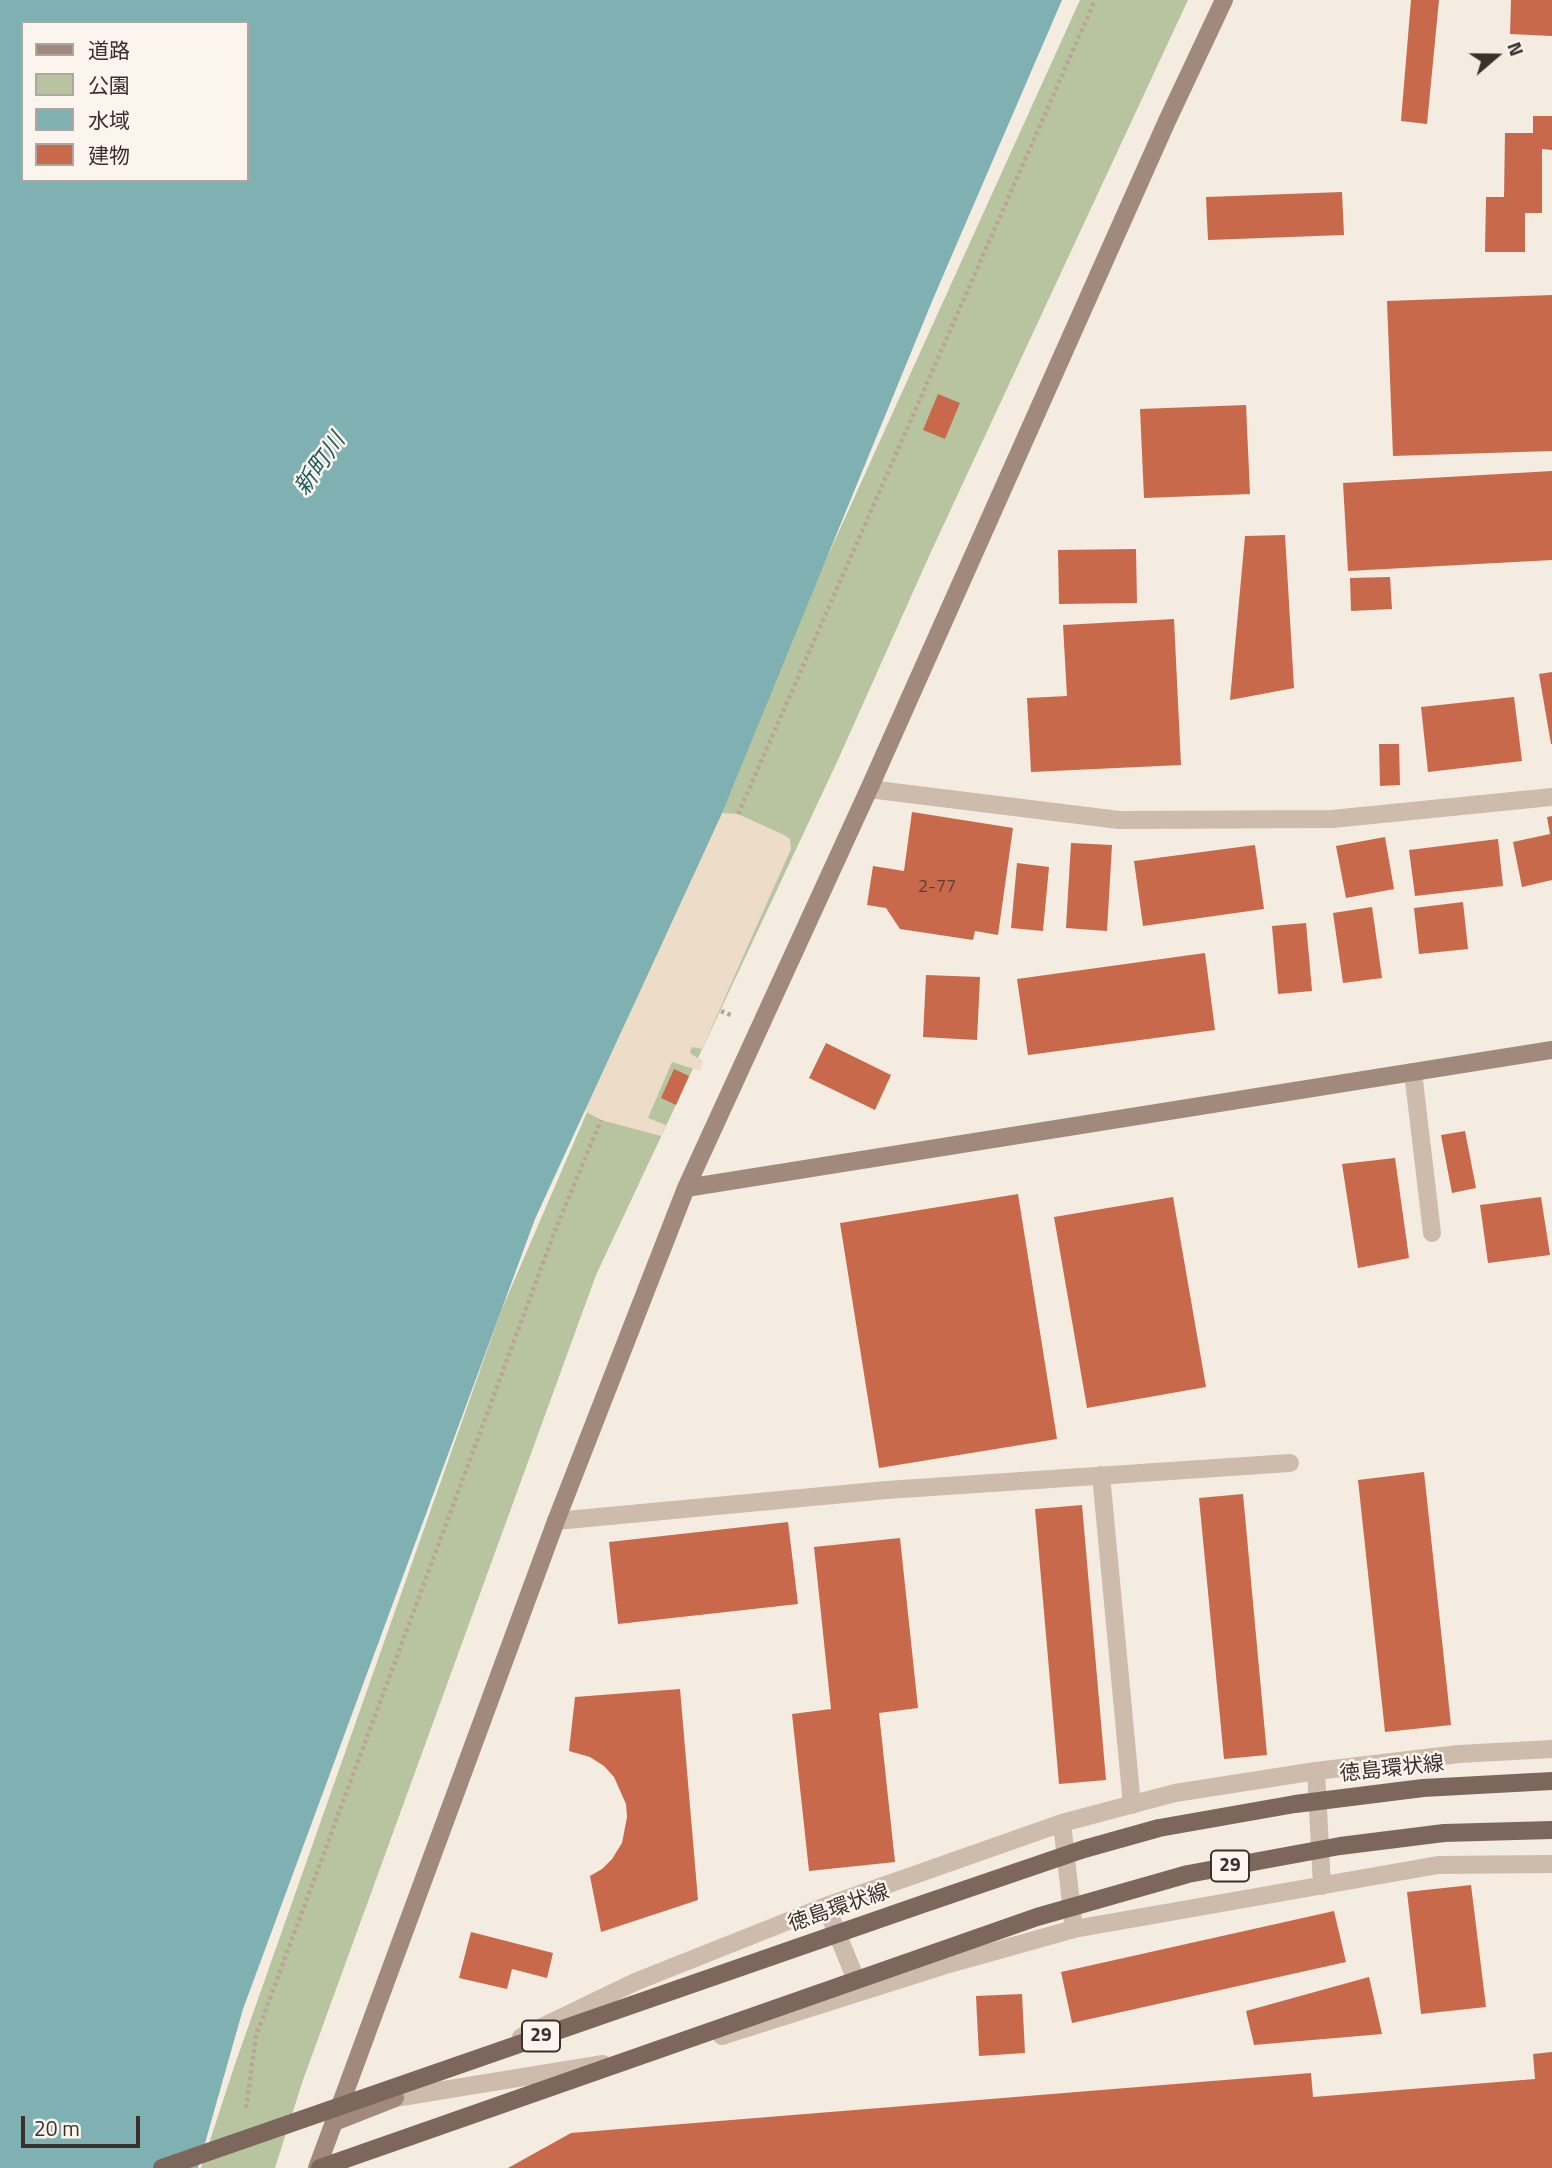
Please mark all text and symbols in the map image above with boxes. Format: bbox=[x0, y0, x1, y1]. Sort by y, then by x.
legend bbox=[21, 21, 248, 182]
north arrow bbox=[1461, 21, 1531, 91]
text: 道路 bbox=[88, 34, 130, 66]
text: N bbox=[1500, 37, 1532, 60]
text: 公園 bbox=[88, 69, 130, 101]
text: 水域 bbox=[88, 104, 130, 136]
text: 建物 bbox=[88, 139, 130, 171]
water label: 新町川 bbox=[290, 429, 352, 501]
house number: 2-77 bbox=[918, 877, 956, 899]
street label: 徳島環状線 bbox=[1338, 1752, 1446, 1788]
road number: 29 bbox=[1211, 1850, 1249, 1882]
street label: 徳島環状線 bbox=[785, 1880, 893, 1938]
road number: 29 bbox=[522, 2020, 560, 2052]
scale bar bbox=[24, 2102, 144, 2146]
text: 20 m bbox=[34, 2112, 80, 2144]

